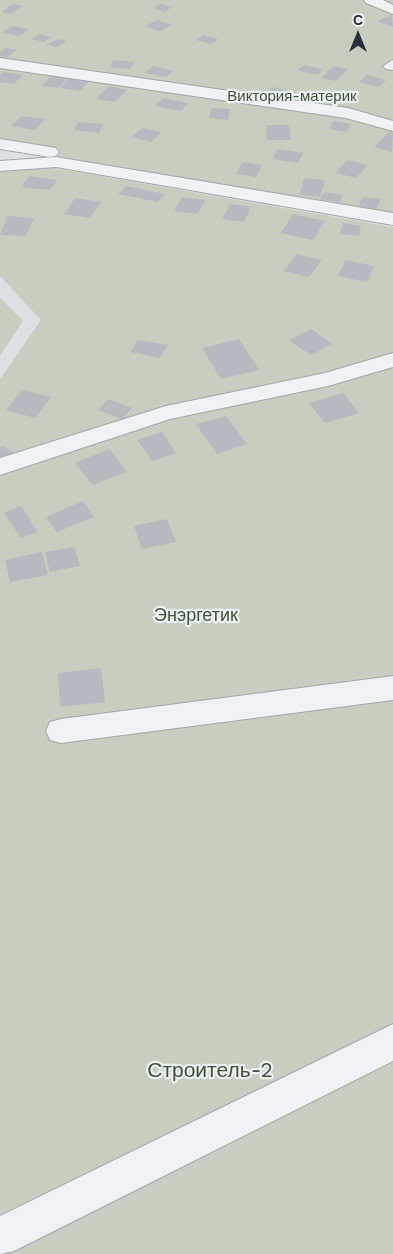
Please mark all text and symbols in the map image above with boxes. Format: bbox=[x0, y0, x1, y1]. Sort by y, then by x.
north arrow bbox=[333, 10, 383, 60]
text: С bbox=[353, 12, 363, 28]
park label: Виктория-материк bbox=[227, 88, 357, 106]
park label: Энэргетик bbox=[154, 605, 238, 627]
park label: Строитель-2 bbox=[147, 1058, 273, 1084]

